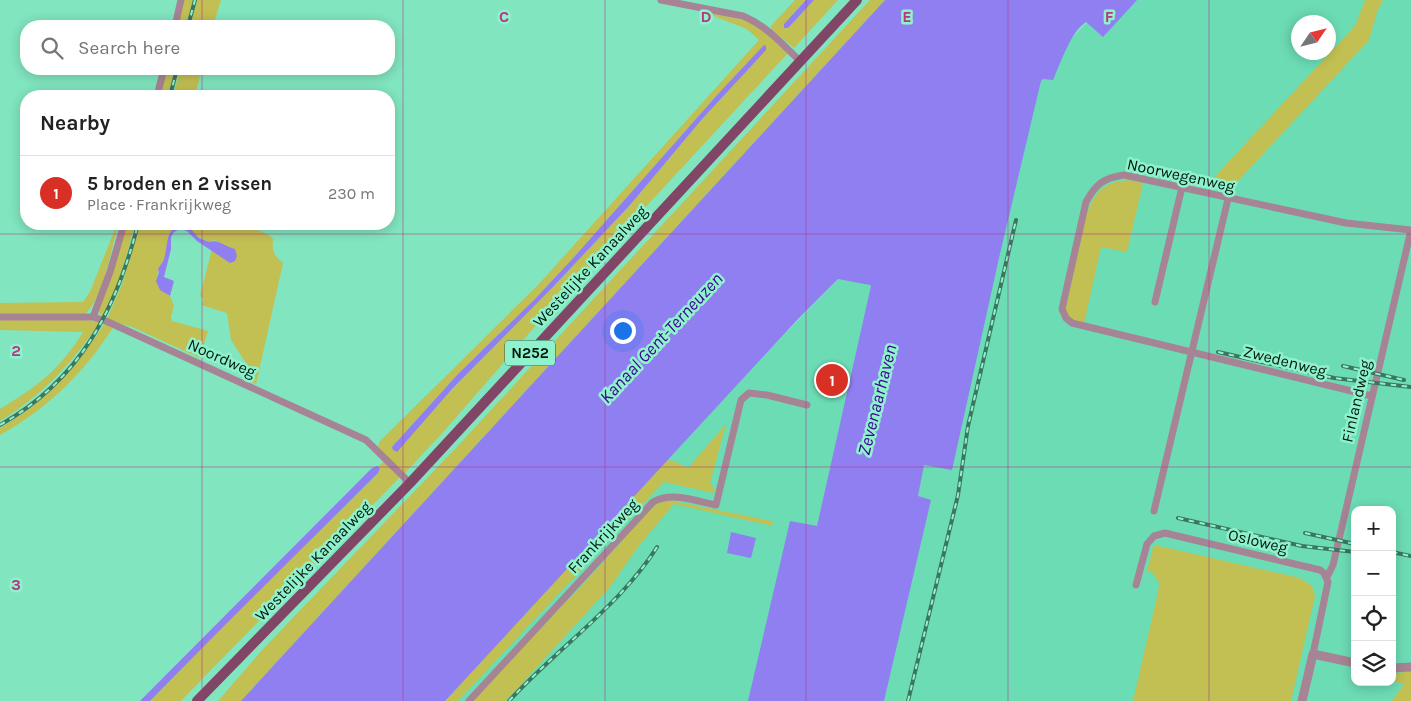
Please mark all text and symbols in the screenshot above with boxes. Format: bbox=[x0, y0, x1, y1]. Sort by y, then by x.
text: C bbox=[499, 7, 509, 26]
text: D bbox=[701, 7, 712, 26]
text: E bbox=[902, 7, 912, 26]
text: F bbox=[1105, 7, 1114, 26]
north arrow bbox=[1291, 15, 1336, 60]
search box bbox=[20, 20, 395, 75]
icon: search bbox=[38, 34, 66, 62]
text: Search here bbox=[78, 37, 180, 59]
text: Nearby bbox=[40, 111, 110, 135]
street label: Noorwegenweg bbox=[1125, 154, 1237, 196]
text: 5 broden en 2 vissen bbox=[87, 173, 272, 195]
text: 1 bbox=[53, 184, 59, 203]
text: 230 m bbox=[328, 184, 375, 203]
text: Place · Frankrijkweg bbox=[87, 195, 231, 214]
street label: Westelijke Kanaalweg bbox=[529, 201, 651, 331]
water label: Kanaal Gent-Terneuzen bbox=[595, 268, 727, 408]
your location bbox=[610, 318, 636, 344]
street label: Noordweg bbox=[185, 335, 259, 381]
road number: N252 bbox=[505, 340, 555, 366]
text: 2 bbox=[11, 341, 21, 360]
street label: Zwedenweg bbox=[1241, 341, 1329, 381]
water label: Zevenaarhaven bbox=[853, 342, 901, 458]
street label: Finlandweg bbox=[1337, 358, 1375, 444]
pin: 1 bbox=[816, 361, 848, 399]
street label: Frankrijkweg bbox=[564, 495, 642, 577]
street label: Westelijke Kanaalweg bbox=[251, 497, 375, 625]
map controls bbox=[1351, 506, 1396, 686]
button: + bbox=[1351, 506, 1396, 551]
street label: Osloweg bbox=[1226, 525, 1290, 557]
button: − bbox=[1351, 551, 1396, 596]
text: 3 bbox=[11, 575, 21, 594]
button: locate bbox=[1351, 596, 1396, 641]
button: layers bbox=[1351, 641, 1396, 686]

